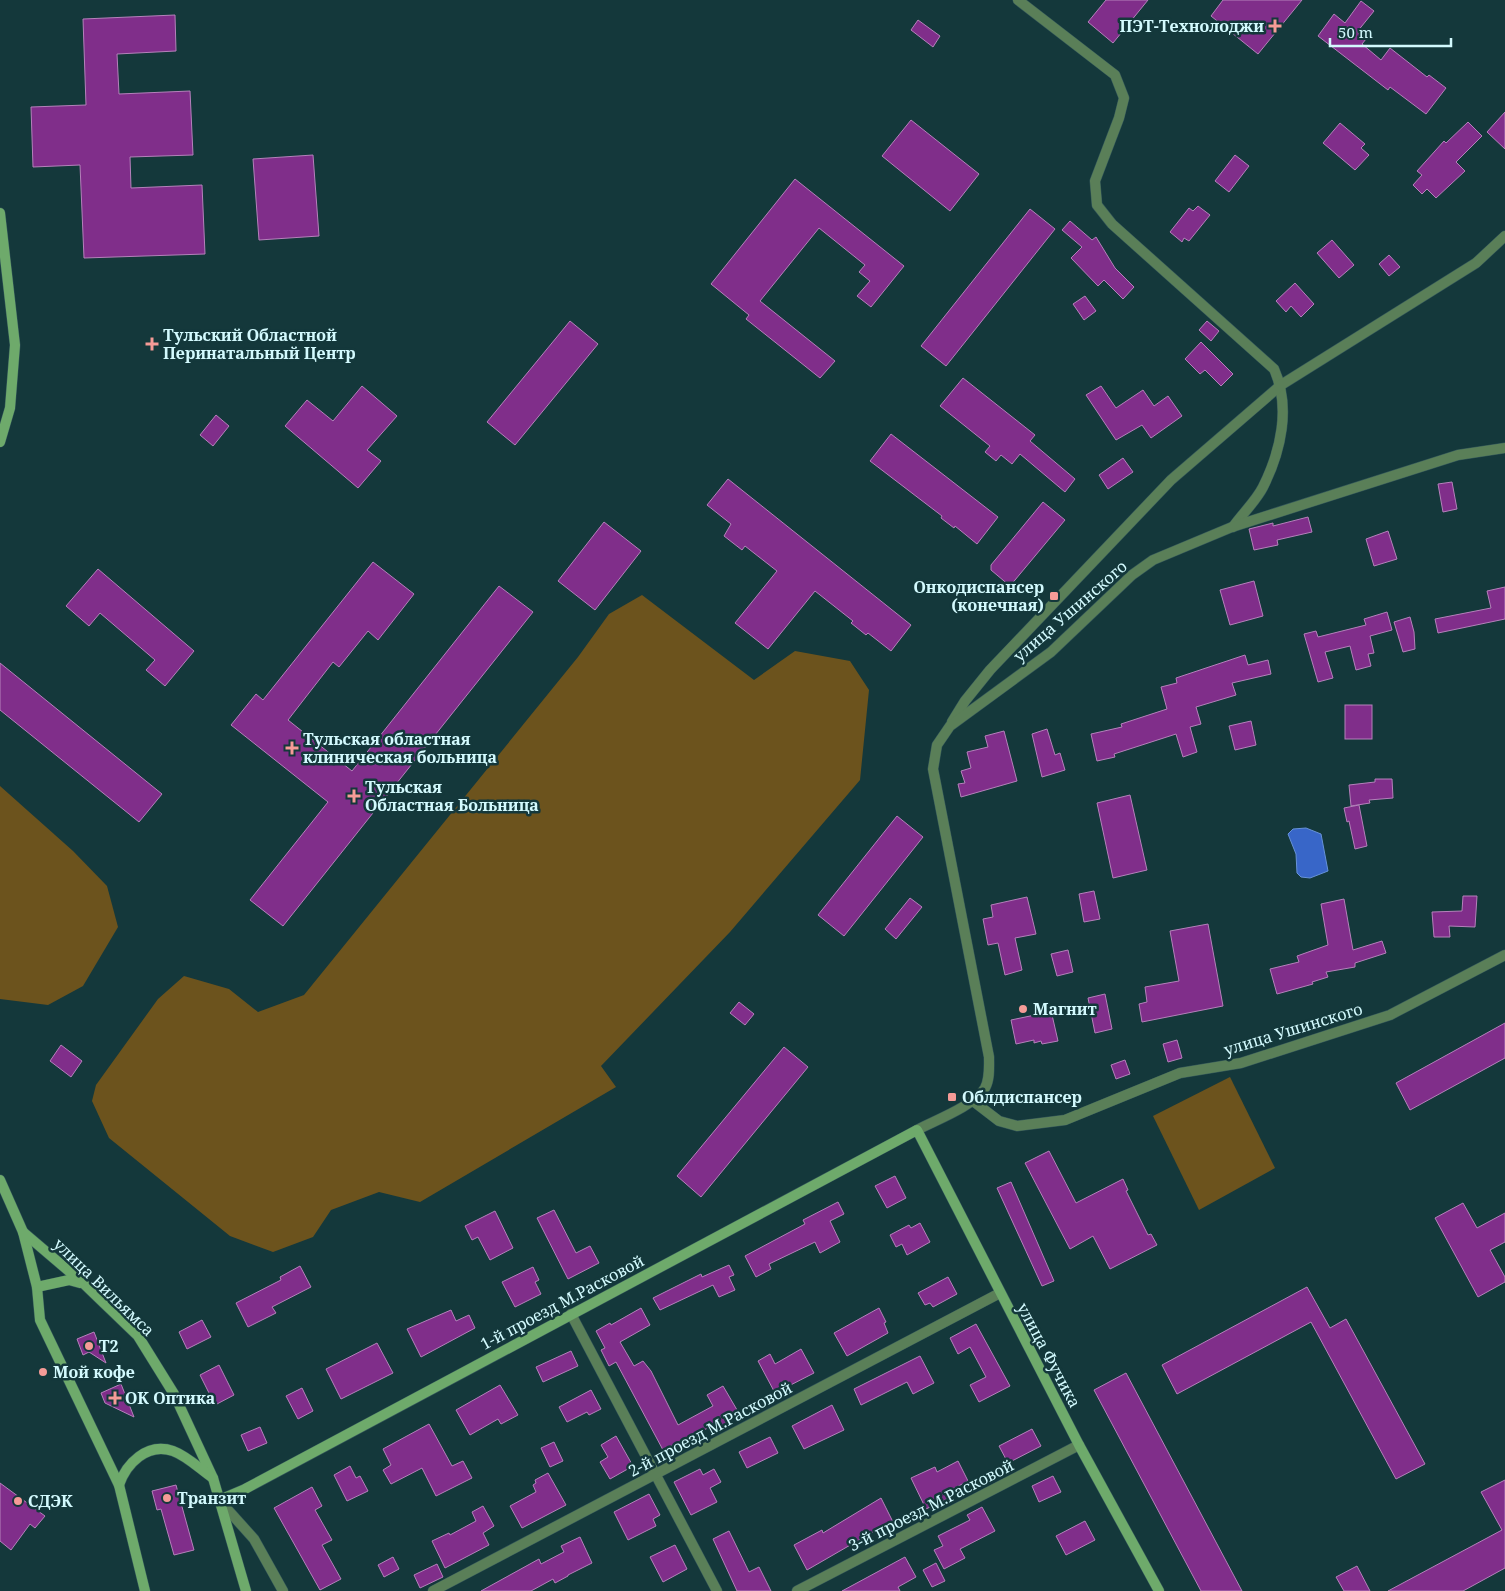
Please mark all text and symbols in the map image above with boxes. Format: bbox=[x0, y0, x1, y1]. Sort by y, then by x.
place label: ПЭТ-Технолоджи bbox=[1120, 15, 1264, 37]
scale bar bbox=[1330, 15, 1451, 47]
marker: ПЭТ-Технолоджи bbox=[1268, 19, 1282, 33]
text: 50 m bbox=[1338, 22, 1373, 42]
place label: Тульский Областной Перинатальный Центр bbox=[163, 324, 356, 364]
marker: Тульский Областной Перинатальный Центр bbox=[145, 337, 159, 351]
street label: улица Ушинского bbox=[1008, 555, 1132, 667]
place label: Онкодиспансер (конечная) bbox=[913, 576, 1044, 616]
marker: Онкодиспансер (конечная) bbox=[1048, 590, 1060, 602]
place label: Тульская областная клиническая больница bbox=[303, 728, 497, 768]
marker: Тульская областная клиническая больница bbox=[285, 741, 299, 755]
place label: Тульская Областная Больница bbox=[365, 776, 539, 816]
marker: Тульская Областная Больница bbox=[347, 789, 361, 803]
street label: улица Ушинского bbox=[1221, 997, 1365, 1061]
place label: Магнит bbox=[1033, 998, 1097, 1020]
marker: Магнит bbox=[1017, 1003, 1029, 1015]
place label: Облдиспансер bbox=[962, 1086, 1082, 1108]
marker: Облдиспансер bbox=[946, 1091, 958, 1103]
street label: улица Вильямса bbox=[49, 1233, 159, 1341]
street label: 1-й проезд М.Расковой bbox=[476, 1249, 648, 1355]
street label: улица Фучика bbox=[1012, 1299, 1086, 1411]
place label: T2 bbox=[99, 1335, 119, 1357]
marker: T2 bbox=[83, 1340, 95, 1352]
place label: Мой кофе bbox=[53, 1361, 135, 1383]
marker: Мой кофе bbox=[37, 1366, 49, 1378]
street label: 2-й проезд М.Расковой bbox=[624, 1376, 796, 1482]
place label: ОК Оптика bbox=[125, 1387, 215, 1409]
marker: ОК Оптика bbox=[109, 1392, 121, 1404]
street label: 3-й проезд М.Расковой bbox=[845, 1454, 1018, 1556]
place label: Транзит bbox=[177, 1487, 246, 1509]
place label: СДЭК bbox=[28, 1490, 73, 1512]
marker: Транзит bbox=[161, 1492, 173, 1504]
marker: СДЭК bbox=[12, 1495, 24, 1507]

